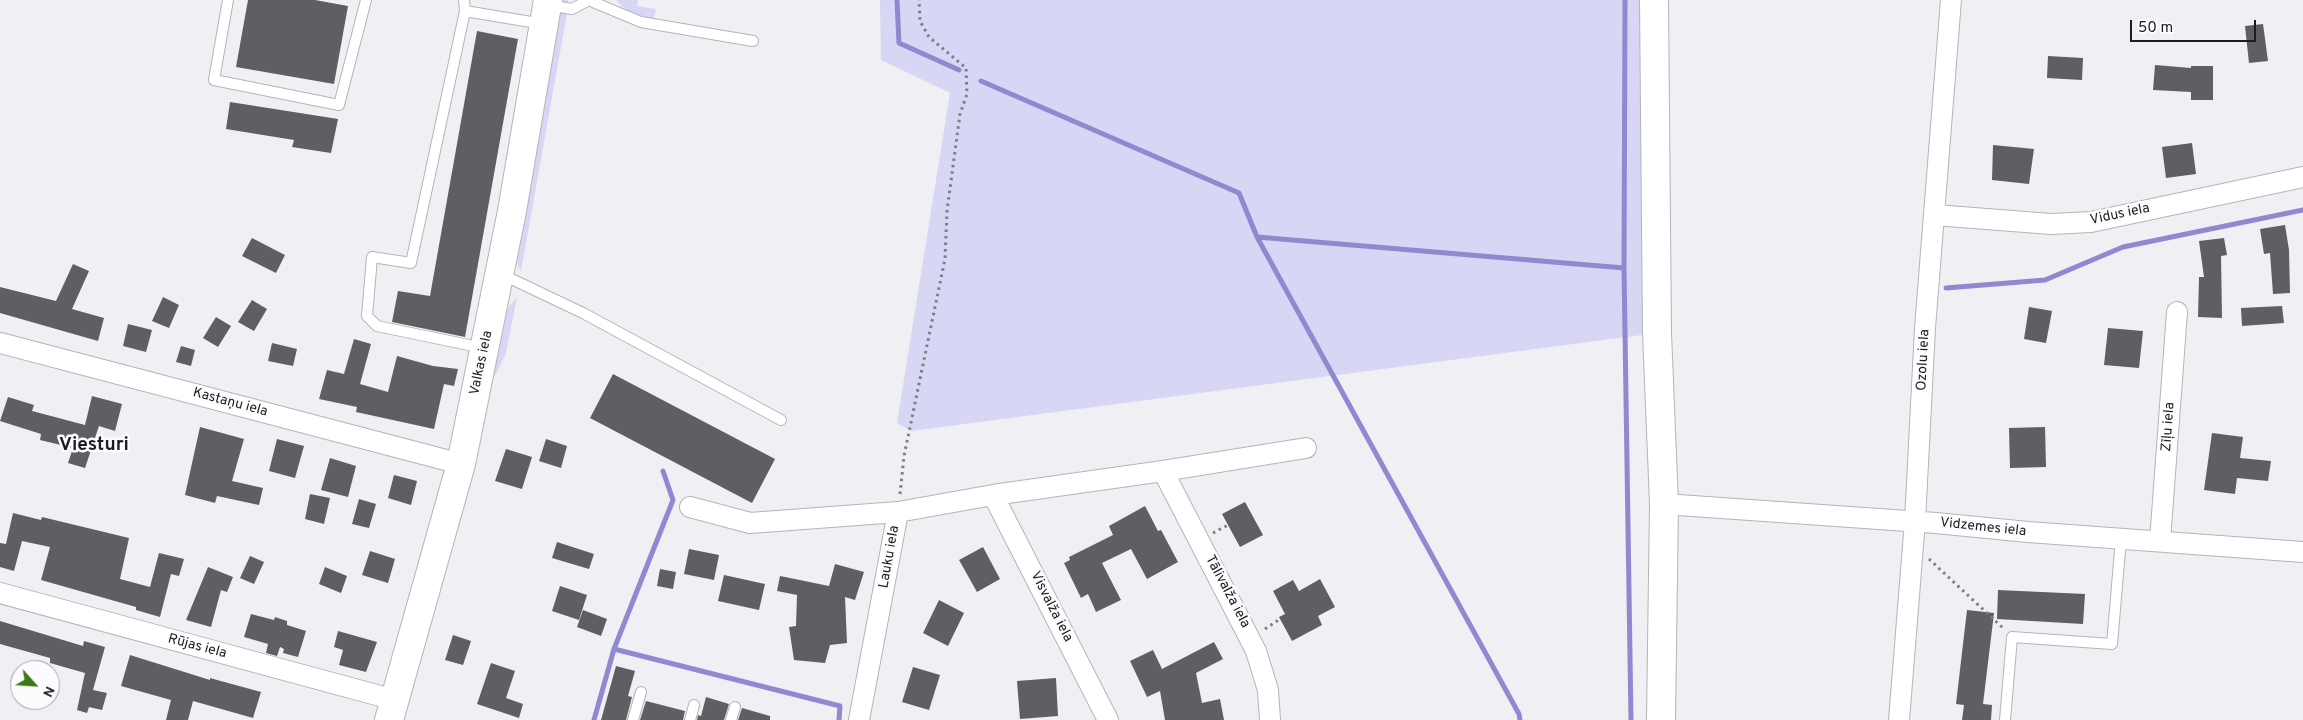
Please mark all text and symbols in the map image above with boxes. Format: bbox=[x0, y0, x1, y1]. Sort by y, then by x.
scale bar bbox=[2133, 10, 2259, 42]
text: 50 m bbox=[2138, 19, 2173, 38]
street label: Vidus iela bbox=[2089, 201, 2151, 229]
street label: Valkas iela bbox=[467, 329, 497, 397]
street label: Ozolu iela bbox=[1914, 329, 1934, 391]
street label: Kastaņu iela bbox=[191, 385, 269, 421]
street label: Zīļu iela bbox=[2159, 402, 2179, 452]
district label: Viesturi bbox=[59, 435, 129, 457]
street label: Vidzemes iela bbox=[1939, 515, 2027, 541]
street label: Lauku iela bbox=[876, 524, 904, 590]
street label: Tālivalža iela bbox=[1201, 553, 1253, 631]
street label: Visvalža iela bbox=[1026, 569, 1076, 645]
street label: Rūjas iela bbox=[166, 631, 228, 663]
north arrow bbox=[10, 660, 60, 710]
text: N bbox=[38, 683, 58, 700]

